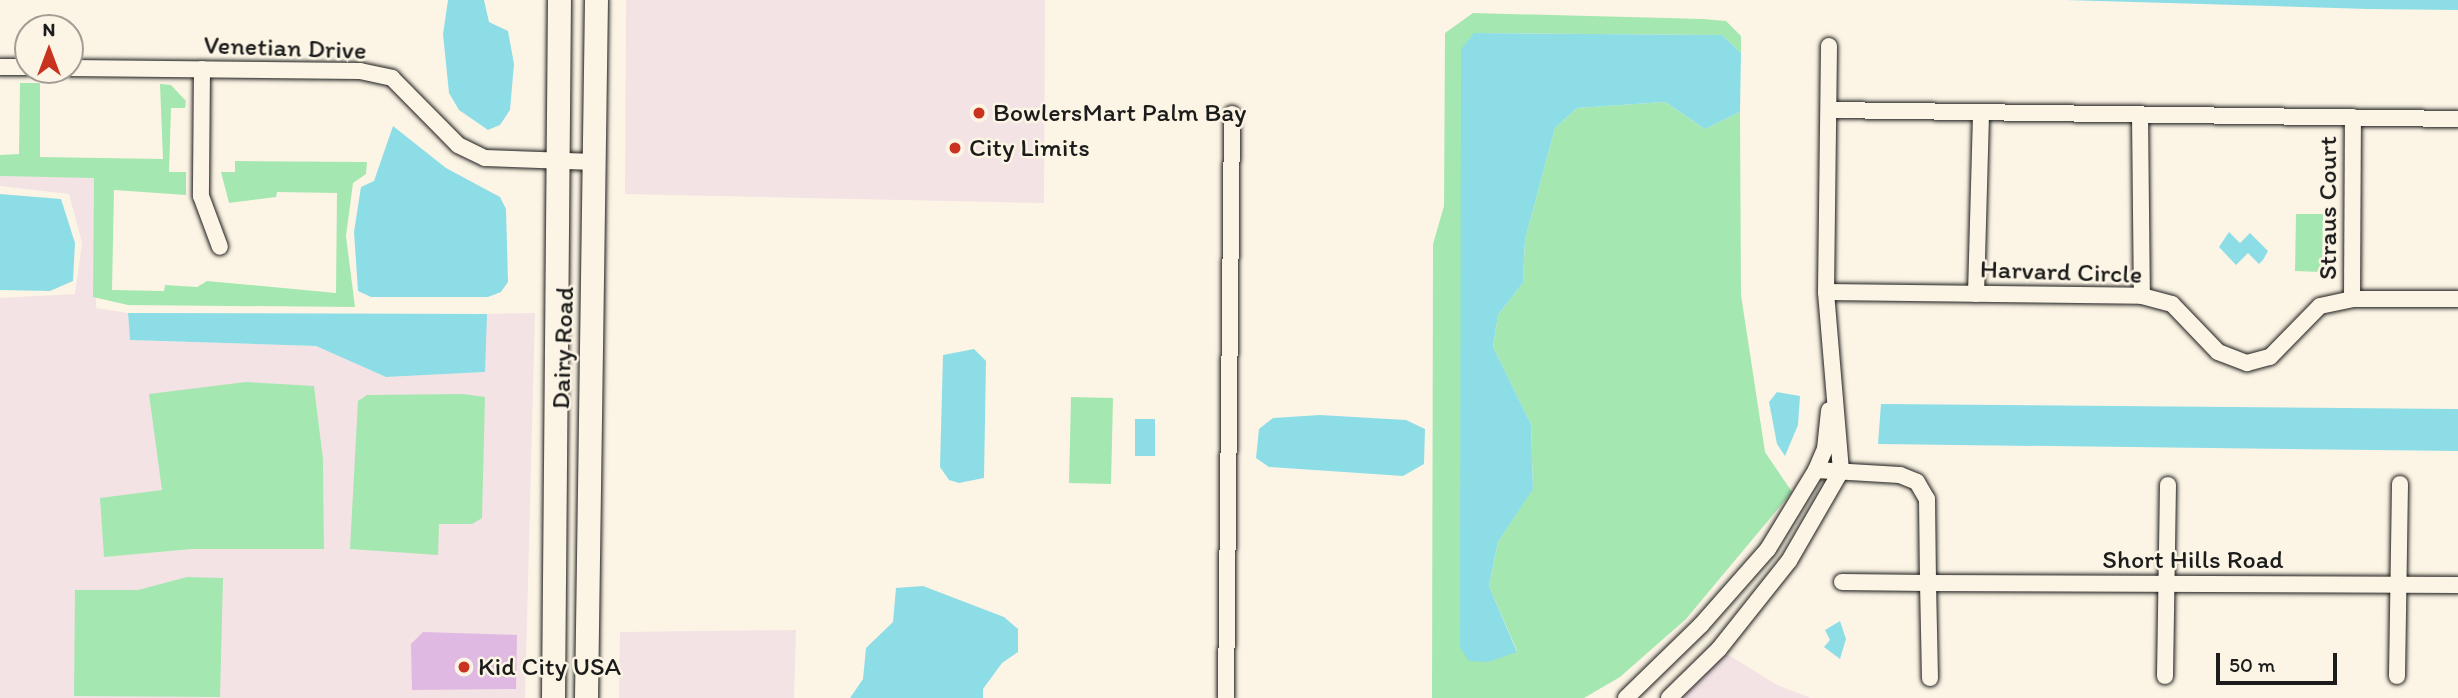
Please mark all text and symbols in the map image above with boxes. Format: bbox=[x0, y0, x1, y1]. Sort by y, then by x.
north arrow bbox=[14, 14, 84, 84]
text: N bbox=[43, 18, 55, 41]
street label: Venetian Drive bbox=[203, 30, 367, 66]
place label: BowlersMart Palm Bay bbox=[993, 97, 1246, 129]
marker: BowlersMart Palm Bay bbox=[971, 105, 987, 121]
place label: City Limits bbox=[969, 132, 1090, 164]
street label: Straus Court bbox=[2312, 136, 2344, 280]
marker: City Limits bbox=[947, 140, 963, 156]
street label: Harvard Circle bbox=[1979, 254, 2143, 290]
street label: Dairy Road bbox=[545, 287, 581, 409]
street label: Short Hills Road bbox=[2103, 544, 2283, 576]
scale bar bbox=[2220, 638, 2341, 682]
place label: Kid City USA bbox=[478, 651, 621, 683]
text: 50 m bbox=[2229, 652, 2275, 677]
marker: Kid City USA bbox=[456, 659, 472, 675]

